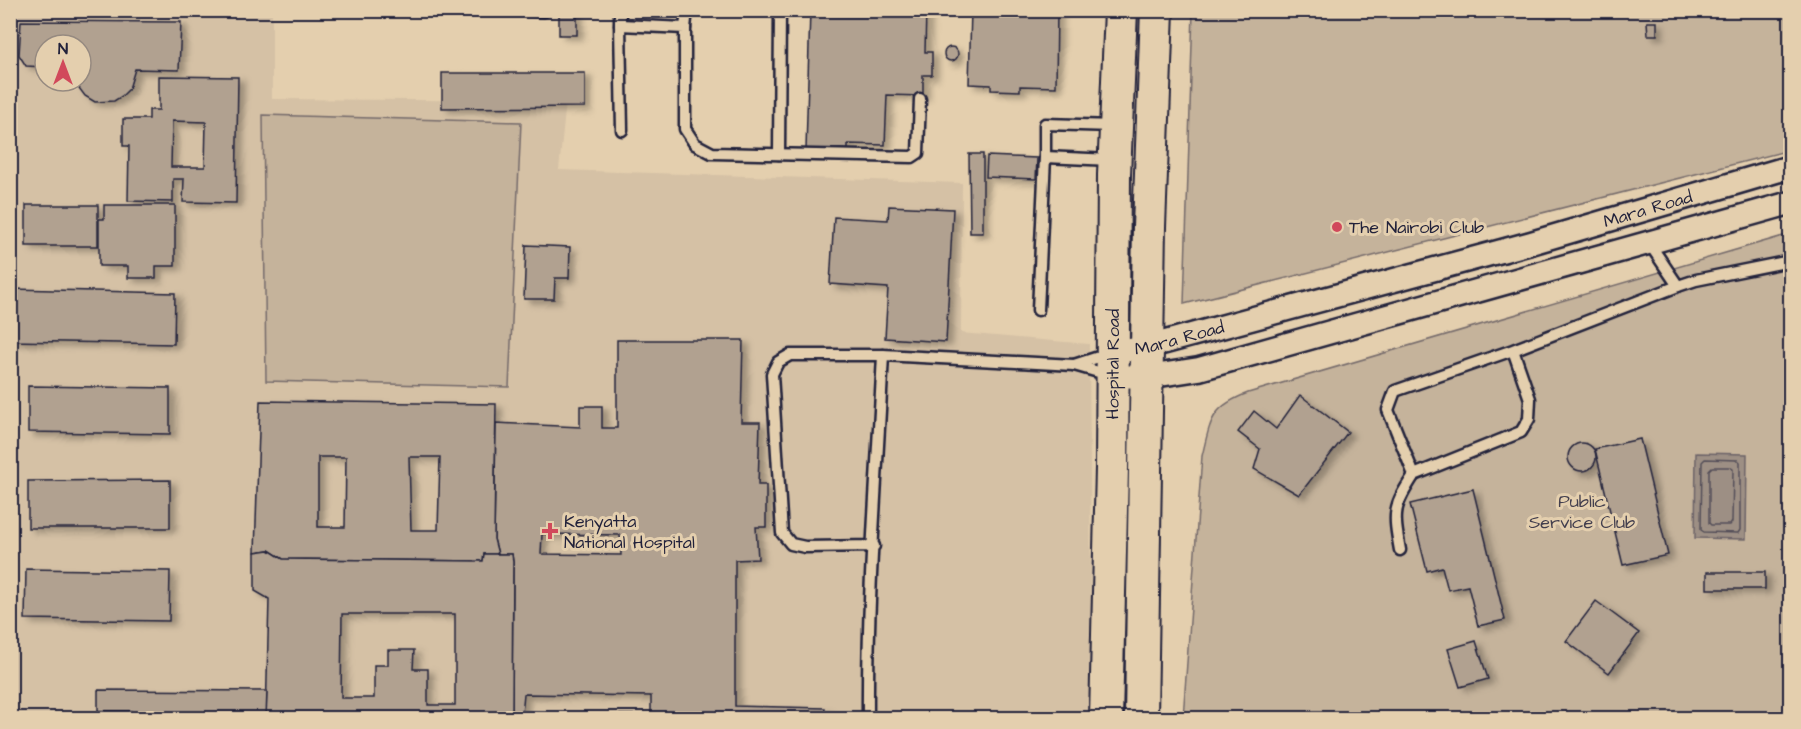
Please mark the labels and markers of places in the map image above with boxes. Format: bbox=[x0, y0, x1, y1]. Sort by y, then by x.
place label: The Nairobi Club bbox=[1349, 215, 1484, 240]
marker: The Nairobi Club bbox=[1330, 220, 1344, 234]
place label: Kenyatta National Hospital bbox=[564, 509, 695, 555]
marker: Kenyatta National Hospital bbox=[541, 522, 559, 540]

